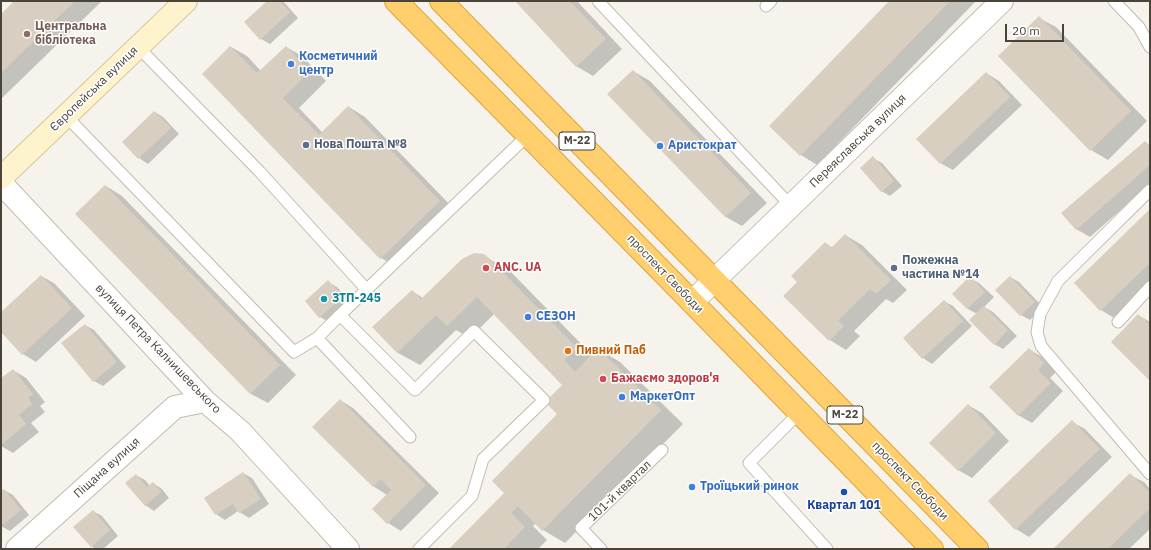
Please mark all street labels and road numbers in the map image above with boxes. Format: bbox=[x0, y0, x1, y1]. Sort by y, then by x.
street label: Європейська вулиця bbox=[47, 43, 141, 135]
street label: Переяславська вулиця bbox=[807, 91, 909, 191]
road number: М-22 bbox=[559, 132, 595, 150]
street label: проспект Свободи bbox=[624, 232, 706, 316]
street label: вулиця Петра Калнишевського bbox=[92, 281, 224, 417]
road number: М-22 bbox=[827, 406, 863, 424]
street label: Піщана вулиця bbox=[71, 435, 143, 501]
street label: проспект Свободи bbox=[869, 439, 951, 523]
street label: 101-й квартал bbox=[586, 457, 654, 525]

